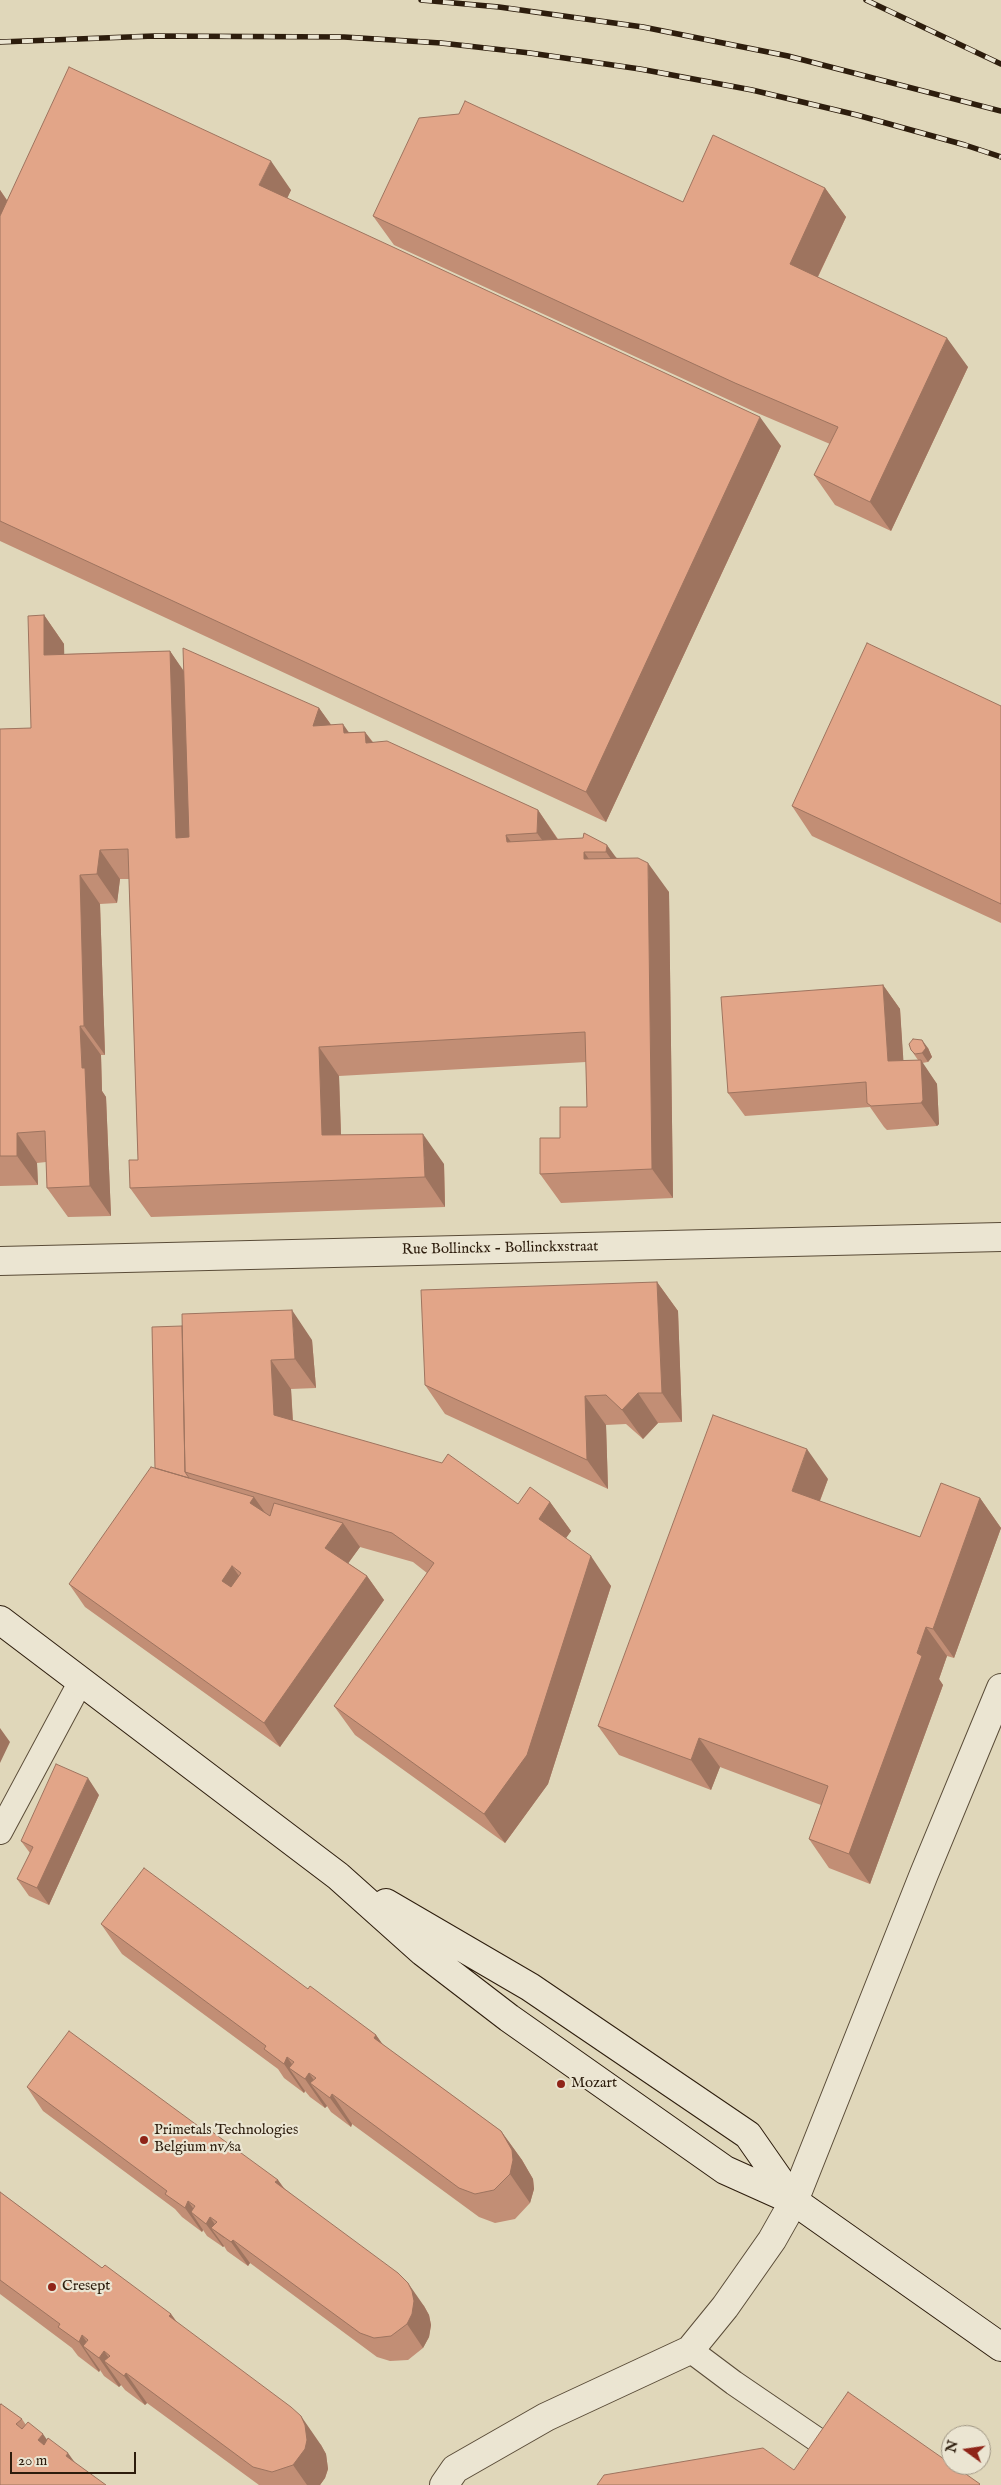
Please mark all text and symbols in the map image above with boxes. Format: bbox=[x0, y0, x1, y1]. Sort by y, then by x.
street label: Rue Bollinckx - Bollinckxstraat bbox=[402, 1238, 598, 1260]
place label: Mozart bbox=[571, 2075, 617, 2093]
marker: Mozart bbox=[555, 2078, 567, 2090]
place label: Primetals Technologies Belgium nv/sa bbox=[154, 2122, 298, 2157]
marker: Primetals Technologies Belgium nv/sa bbox=[138, 2134, 150, 2146]
place label: Cresept bbox=[62, 2278, 110, 2296]
marker: Cresept bbox=[46, 2281, 58, 2293]
north arrow bbox=[941, 2425, 991, 2475]
text: N bbox=[942, 2439, 963, 2455]
scale bar bbox=[12, 2442, 139, 2474]
text: 20 m bbox=[18, 2451, 47, 2470]

